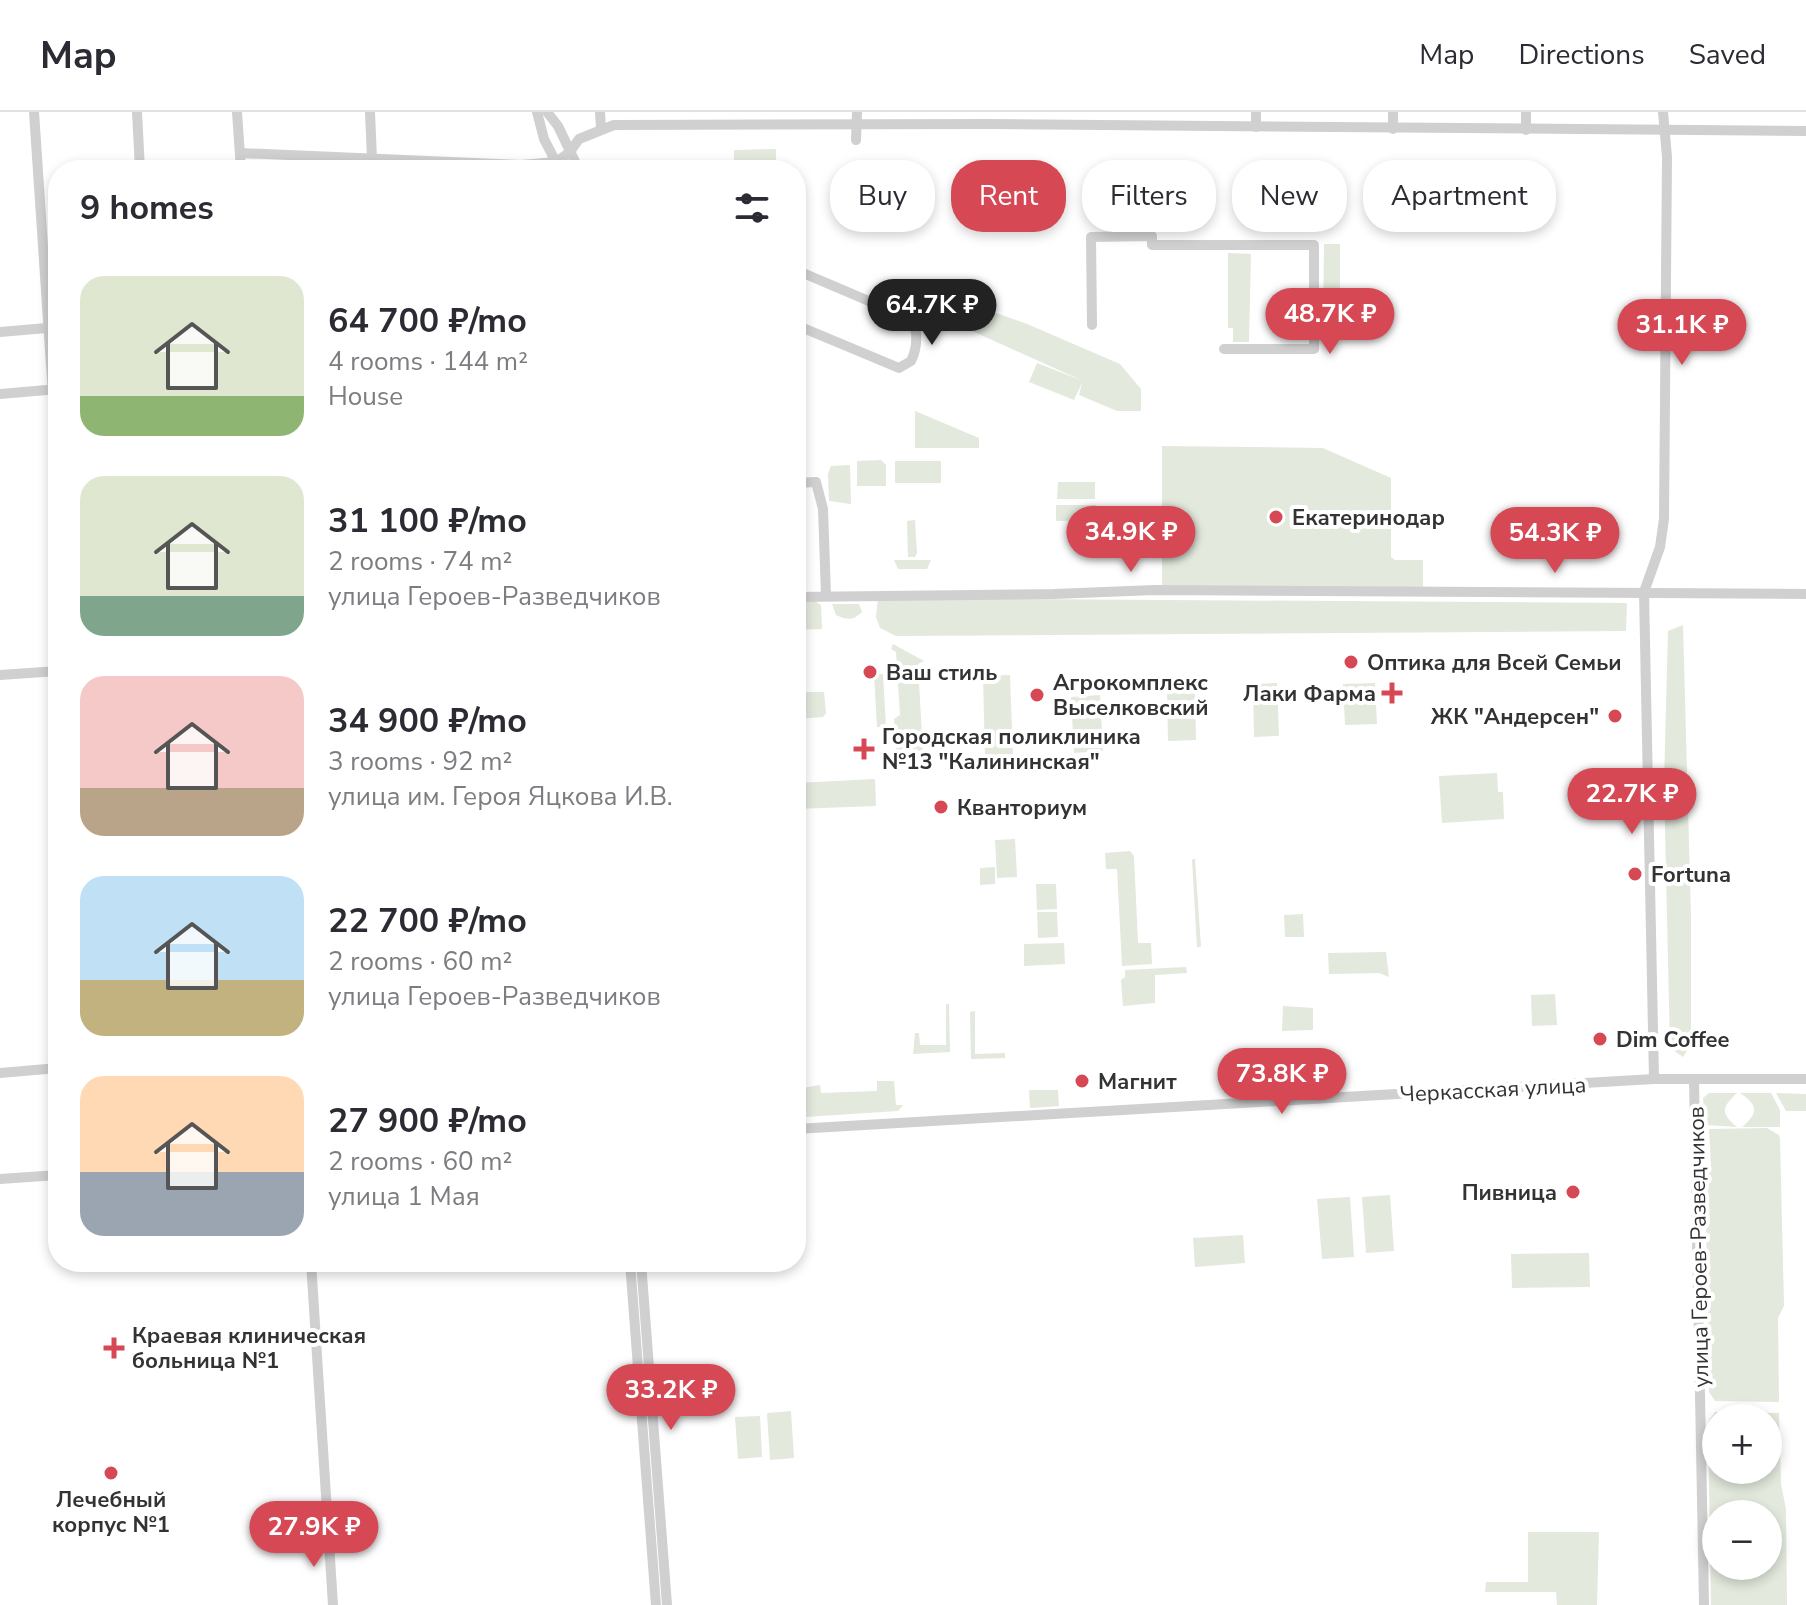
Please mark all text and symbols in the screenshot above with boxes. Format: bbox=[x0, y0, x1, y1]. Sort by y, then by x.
text: Map bbox=[40, 30, 117, 81]
text: Map bbox=[1419, 36, 1474, 74]
text: Directions bbox=[1518, 36, 1645, 74]
text: Saved bbox=[1689, 36, 1766, 74]
chip: Buy bbox=[830, 160, 935, 232]
chip: Rent bbox=[951, 160, 1066, 232]
chip: Filters bbox=[1082, 160, 1216, 232]
chip: New bbox=[1232, 160, 1347, 232]
chip: Apartment bbox=[1363, 160, 1556, 232]
text: 9 homes bbox=[80, 185, 214, 231]
icon: filters bbox=[730, 186, 774, 230]
pin: 64.7K ₽ bbox=[858, 279, 1006, 347]
text: 64.7K ₽ bbox=[885, 287, 979, 322]
pin: 48.7K ₽ bbox=[1256, 288, 1404, 356]
text: 48.7K ₽ bbox=[1283, 296, 1377, 331]
text: 64 700 ₽/mo bbox=[328, 298, 527, 344]
pin: 31.1K ₽ bbox=[1608, 299, 1756, 367]
text: 31.1K ₽ bbox=[1635, 307, 1729, 342]
icon: home bbox=[144, 308, 240, 404]
text: 4 rooms · 144 m² bbox=[328, 344, 528, 379]
text: House bbox=[328, 379, 403, 414]
text: 31 100 ₽/mo bbox=[328, 498, 527, 544]
place label: Екатеринодар bbox=[1292, 503, 1445, 533]
pin: 34.9K ₽ bbox=[1057, 506, 1205, 574]
pin: 54.3K ₽ bbox=[1481, 507, 1629, 575]
icon: home bbox=[144, 508, 240, 604]
marker: Екатеринодар bbox=[1267, 508, 1285, 526]
text: 34.9K ₽ bbox=[1084, 514, 1178, 549]
text: 54.3K ₽ bbox=[1508, 515, 1602, 550]
text: 2 rooms · 74 m² bbox=[328, 544, 512, 579]
text: улица Героев-Разведчиков bbox=[328, 579, 661, 614]
place label: Оптика для Всей Семьи bbox=[1367, 648, 1622, 678]
marker: Оптика для Всей Семьи bbox=[1342, 653, 1360, 671]
place label: Ваш стиль bbox=[886, 658, 997, 688]
marker: Ваш стиль bbox=[861, 663, 879, 681]
place label: Агрокомплекс Выселковский bbox=[1053, 668, 1209, 723]
place label: Лаки Фарма bbox=[1243, 679, 1376, 709]
marker: Лаки Фарма bbox=[1383, 684, 1401, 702]
marker: Агрокомплекс Выселковский bbox=[1028, 686, 1046, 704]
text: 34 900 ₽/mo bbox=[328, 698, 527, 744]
place label: ЖК "Андерсен" bbox=[1431, 702, 1599, 732]
marker: ЖК "Андерсен" bbox=[1606, 707, 1624, 725]
icon: home bbox=[144, 708, 240, 804]
place label: Городская поликлиника №13 "Калининская" bbox=[882, 722, 1141, 777]
marker: Городская поликлиника №13 "Калининская" bbox=[853, 738, 875, 760]
text: 3 rooms · 92 m² bbox=[328, 744, 512, 779]
pin: 22.7K ₽ bbox=[1558, 768, 1706, 836]
text: 22.7K ₽ bbox=[1585, 776, 1679, 811]
text: улица им. Героя Яцкова И.В. bbox=[328, 779, 673, 814]
place label: Кванториум bbox=[957, 793, 1087, 823]
marker: Кванториум bbox=[932, 798, 950, 816]
place label: Fortuna bbox=[1651, 860, 1731, 890]
marker: Fortuna bbox=[1626, 865, 1644, 883]
text: 22 700 ₽/mo bbox=[328, 898, 527, 944]
icon: home bbox=[144, 908, 240, 1004]
text: 2 rooms · 60 m² bbox=[328, 944, 512, 979]
text: улица Героев-Разведчиков bbox=[328, 979, 661, 1014]
place label: Dim Coffee bbox=[1616, 1025, 1729, 1055]
marker: Dim Coffee bbox=[1591, 1030, 1609, 1048]
pin: 73.8K ₽ bbox=[1208, 1048, 1356, 1116]
text: 73.8K ₽ bbox=[1235, 1056, 1329, 1091]
place label: Магнит bbox=[1098, 1067, 1177, 1097]
street label: Черкасская улица bbox=[1399, 1070, 1587, 1110]
marker: Магнит bbox=[1073, 1072, 1091, 1090]
text: 27 900 ₽/mo bbox=[328, 1098, 527, 1144]
street label: улица Героев-Разведчиков bbox=[1682, 1106, 1716, 1388]
icon: home bbox=[144, 1108, 240, 1204]
text: 2 rooms · 60 m² bbox=[328, 1144, 512, 1179]
place label: Пивница bbox=[1462, 1178, 1557, 1208]
text: улица 1 Мая bbox=[328, 1179, 480, 1214]
marker: Пивница bbox=[1564, 1183, 1582, 1201]
place label: Краевая клиническая больница №1 bbox=[132, 1321, 366, 1376]
marker: Краевая клиническая больница №1 bbox=[103, 1337, 125, 1359]
pin: 33.2K ₽ bbox=[597, 1364, 745, 1432]
text: 33.2K ₽ bbox=[624, 1372, 718, 1407]
map controls bbox=[1702, 1404, 1782, 1580]
button: + bbox=[1702, 1404, 1782, 1484]
marker: Лечебный корпус №1 bbox=[102, 1464, 120, 1482]
place label: Лечебный корпус №1 bbox=[52, 1485, 170, 1540]
button: − bbox=[1702, 1500, 1782, 1580]
pin: 27.9K ₽ bbox=[240, 1501, 388, 1569]
text: 27.9K ₽ bbox=[267, 1509, 361, 1544]

